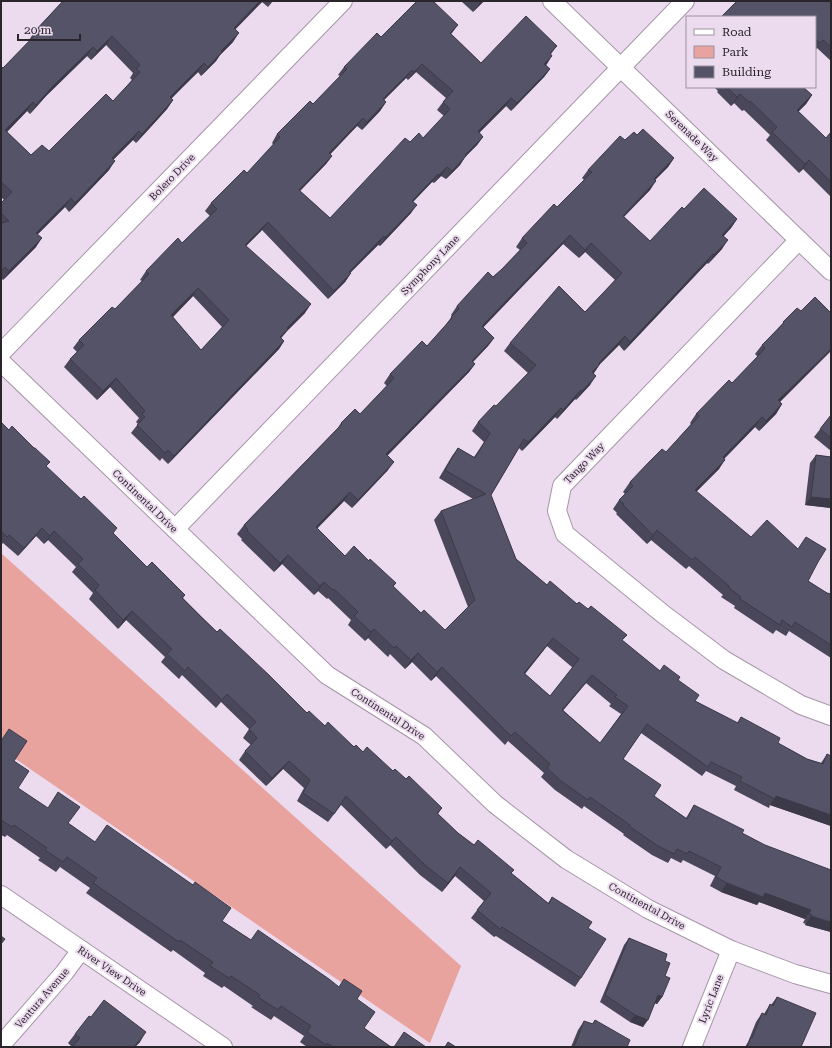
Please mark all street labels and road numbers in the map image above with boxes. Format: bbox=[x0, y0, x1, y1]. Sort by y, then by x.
street label: Serenade Way bbox=[664, 108, 720, 164]
street label: Bolero Drive bbox=[147, 151, 197, 202]
street label: Symphony Lane bbox=[399, 232, 462, 297]
street label: Tango Way bbox=[562, 440, 606, 486]
street label: Continental Drive bbox=[110, 467, 180, 535]
street label: Continental Drive bbox=[349, 686, 427, 742]
street label: Continental Drive bbox=[607, 880, 688, 932]
street label: River View Drive bbox=[76, 944, 149, 998]
street label: Ventura Avenue bbox=[13, 965, 71, 1030]
street label: Lyric Lane bbox=[697, 973, 725, 1025]

